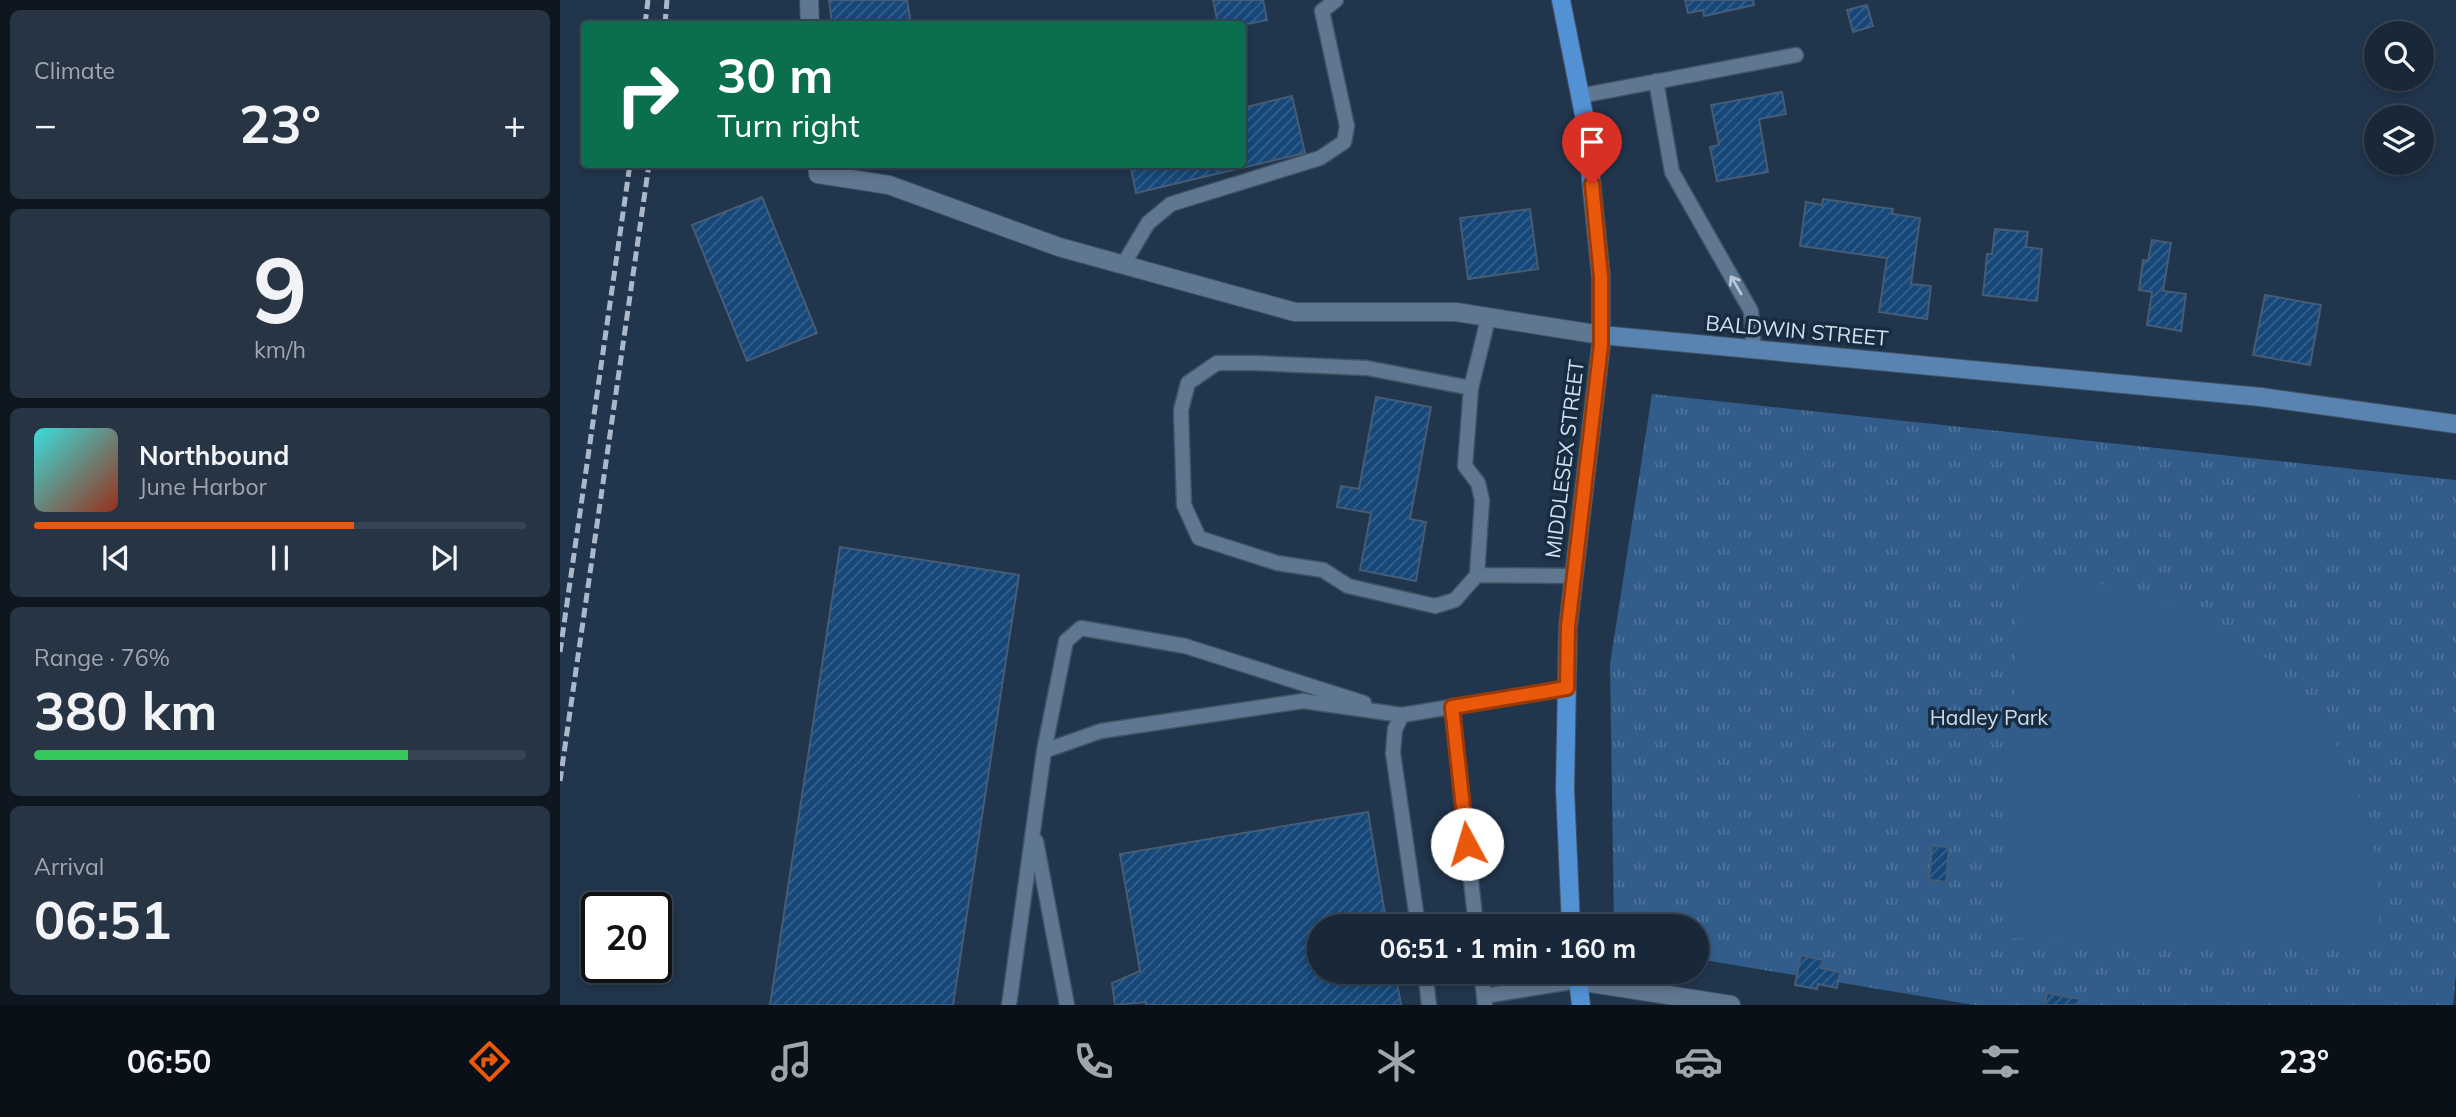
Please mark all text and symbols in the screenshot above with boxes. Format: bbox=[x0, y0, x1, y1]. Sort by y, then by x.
map controls bbox=[2364, 21, 2434, 175]
button: search bbox=[2364, 21, 2434, 91]
text: 30 m bbox=[717, 44, 833, 105]
icon: right bbox=[602, 49, 693, 140]
text: Climate bbox=[34, 56, 115, 85]
text: 23° bbox=[239, 91, 321, 156]
text: − bbox=[34, 100, 57, 148]
text: + bbox=[503, 100, 526, 148]
text: Turn right bbox=[717, 105, 860, 145]
button: layers bbox=[2364, 105, 2434, 175]
pin bbox=[1562, 112, 1622, 184]
icon: arrive bbox=[1573, 123, 1611, 161]
text: 9 bbox=[253, 232, 307, 346]
one-way arrow bbox=[1729, 276, 1743, 296]
street label: BALDWIN STREET bbox=[1705, 309, 1890, 351]
text: km/h bbox=[254, 335, 306, 364]
street label: MIDDLESEX STREET bbox=[1539, 358, 1589, 560]
text: Northbound bbox=[139, 439, 289, 472]
text: June Harbor bbox=[139, 472, 267, 501]
icon: previous bbox=[97, 539, 135, 577]
icon: pause bbox=[261, 539, 299, 577]
icon: next bbox=[425, 539, 463, 577]
text: Range · 76% bbox=[34, 643, 170, 672]
text: 380 km bbox=[34, 678, 217, 743]
park label: Hadley Park bbox=[1930, 704, 2048, 730]
position arrow bbox=[1430, 807, 1504, 881]
text: Arrival bbox=[34, 852, 104, 881]
text: 06:51 bbox=[34, 887, 172, 952]
speed limit sign: 20 bbox=[581, 892, 672, 983]
text: 06:51 · 1 min · 160 m bbox=[1380, 932, 1636, 965]
icon: directions bbox=[465, 1037, 514, 1086]
icon: music bbox=[767, 1037, 816, 1086]
icon: phone bbox=[1069, 1037, 1118, 1086]
icon: climate bbox=[1372, 1037, 1421, 1086]
icon: car bbox=[1674, 1037, 1723, 1086]
icon: filters bbox=[1976, 1037, 2025, 1086]
text: 06:50 bbox=[127, 1041, 211, 1081]
text: 23° bbox=[2279, 1041, 2329, 1081]

